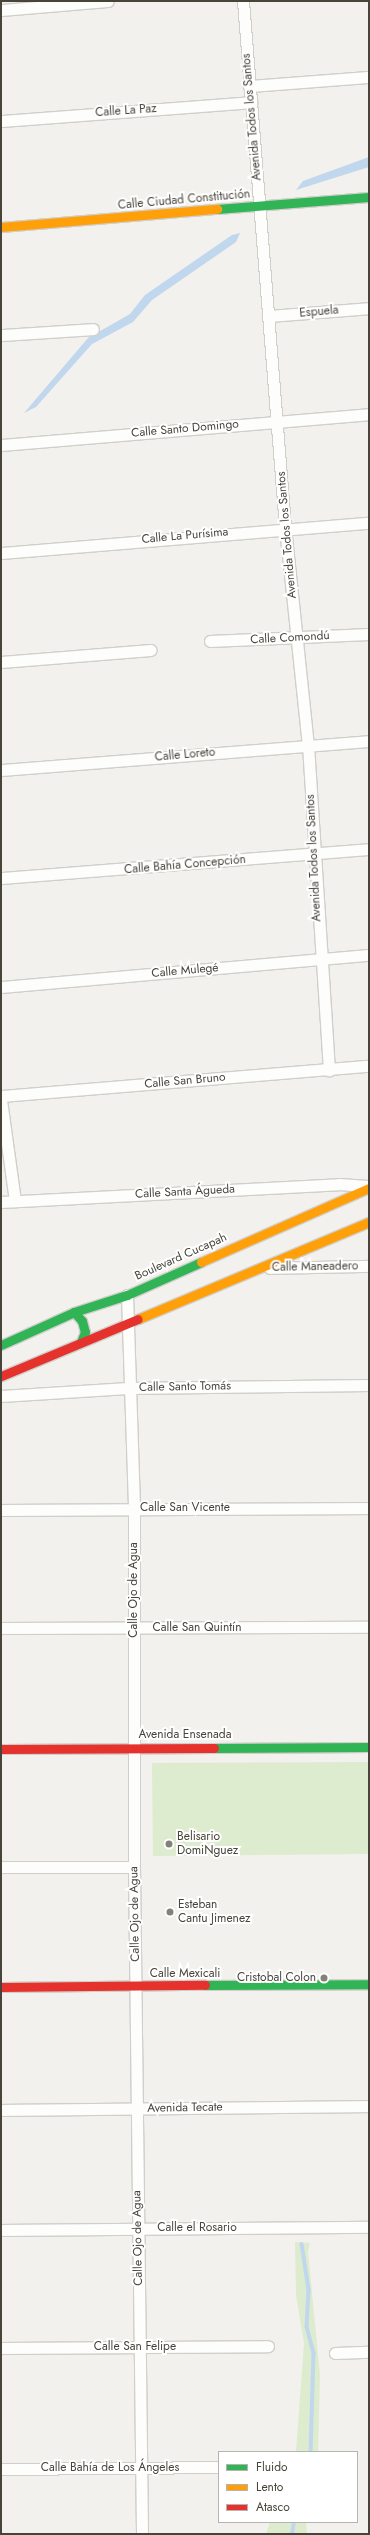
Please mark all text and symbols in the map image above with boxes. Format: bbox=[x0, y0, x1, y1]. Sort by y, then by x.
street label: Avenida Todos los Santos bbox=[239, 53, 265, 181]
street label: Calle La Paz bbox=[95, 102, 157, 120]
street label: Calle Ciudad Constitución bbox=[117, 187, 251, 213]
street label: Espuela bbox=[299, 303, 339, 321]
street label: Calle Santo Domingo bbox=[131, 417, 239, 441]
street label: Avenida Todos los Santos bbox=[274, 471, 300, 599]
street label: Calle La Purísima bbox=[141, 525, 229, 547]
street label: Calle Comondú bbox=[250, 629, 330, 647]
street label: Calle Loreto bbox=[154, 745, 216, 765]
street label: Avenida Todos los Santos bbox=[303, 794, 325, 922]
street label: Calle Bahía Concepción bbox=[124, 853, 246, 877]
street label: Calle Mulegé bbox=[151, 961, 219, 981]
street label: Calle San Bruno bbox=[144, 1070, 226, 1092]
street label: Calle Santa Águeda bbox=[135, 1182, 235, 1202]
street label: Boulevard Cucapah bbox=[133, 1230, 229, 1284]
street label: Calle Maneadero bbox=[272, 1259, 358, 1275]
street label: Calle Santo Tomás bbox=[139, 1379, 231, 1395]
street label: Calle San Vicente bbox=[140, 1501, 230, 1515]
street label: Calle Ojo de Agua bbox=[127, 1542, 141, 1638]
street label: Calle San Quintín bbox=[152, 1621, 242, 1635]
street label: Avenida Ensenada bbox=[139, 1728, 231, 1742]
place label: Belisario DomiNguez bbox=[177, 1830, 238, 1858]
marker: Belisario DomiNguez bbox=[164, 1839, 174, 1849]
street label: Calle Ojo de Agua bbox=[127, 1866, 143, 1962]
place label: Esteban Cantu Jimenez bbox=[178, 1898, 250, 1926]
marker: Esteban Cantu Jimenez bbox=[165, 1907, 175, 1917]
street label: Calle Mexicali bbox=[150, 1967, 220, 1981]
place label: Cristobal Colon bbox=[237, 1971, 316, 1985]
marker: Cristobal Colon bbox=[319, 1973, 329, 1983]
street label: Avenida Tecate bbox=[147, 2100, 223, 2116]
street label: Calle Ojo de Agua bbox=[130, 2190, 146, 2286]
street label: Calle el Rosario bbox=[157, 2221, 237, 2235]
street label: Calle San Felipe bbox=[94, 2340, 176, 2354]
legend bbox=[218, 2451, 358, 2523]
text: Fluido bbox=[256, 2458, 288, 2476]
street label: Calle Bahía de Los Ángeles bbox=[41, 2461, 179, 2475]
text: Lento bbox=[256, 2478, 283, 2496]
text: Atasco bbox=[256, 2498, 290, 2516]

